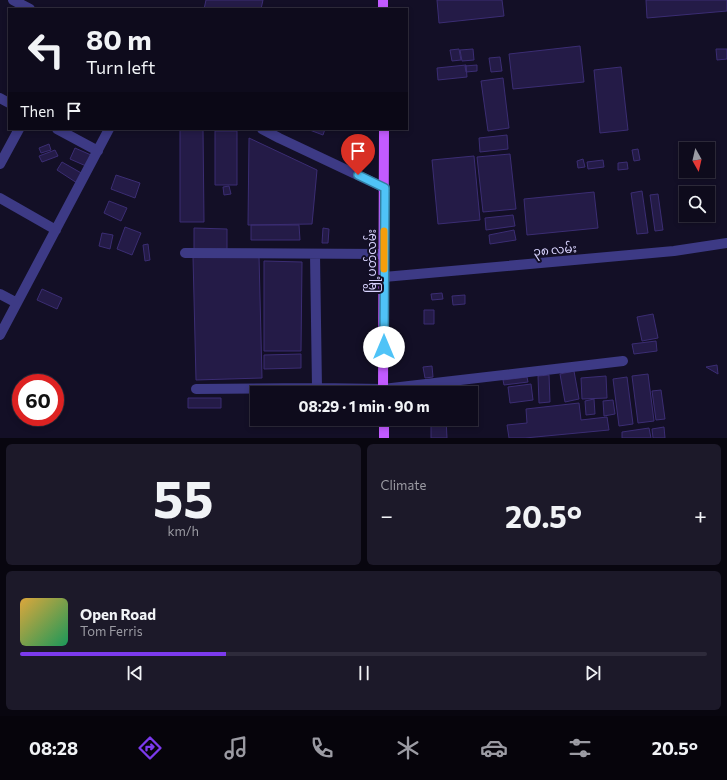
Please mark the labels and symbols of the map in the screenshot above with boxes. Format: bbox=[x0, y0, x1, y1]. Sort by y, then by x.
pin bbox=[341, 134, 375, 175]
north arrow bbox=[679, 142, 715, 178]
street label: မြို့ပတ်လမ်း bbox=[363, 229, 382, 293]
street label: ၃၈ လမ်း bbox=[533, 239, 578, 262]
position arrow bbox=[363, 326, 405, 368]
speed limit sign: 60 bbox=[12, 374, 64, 426]

